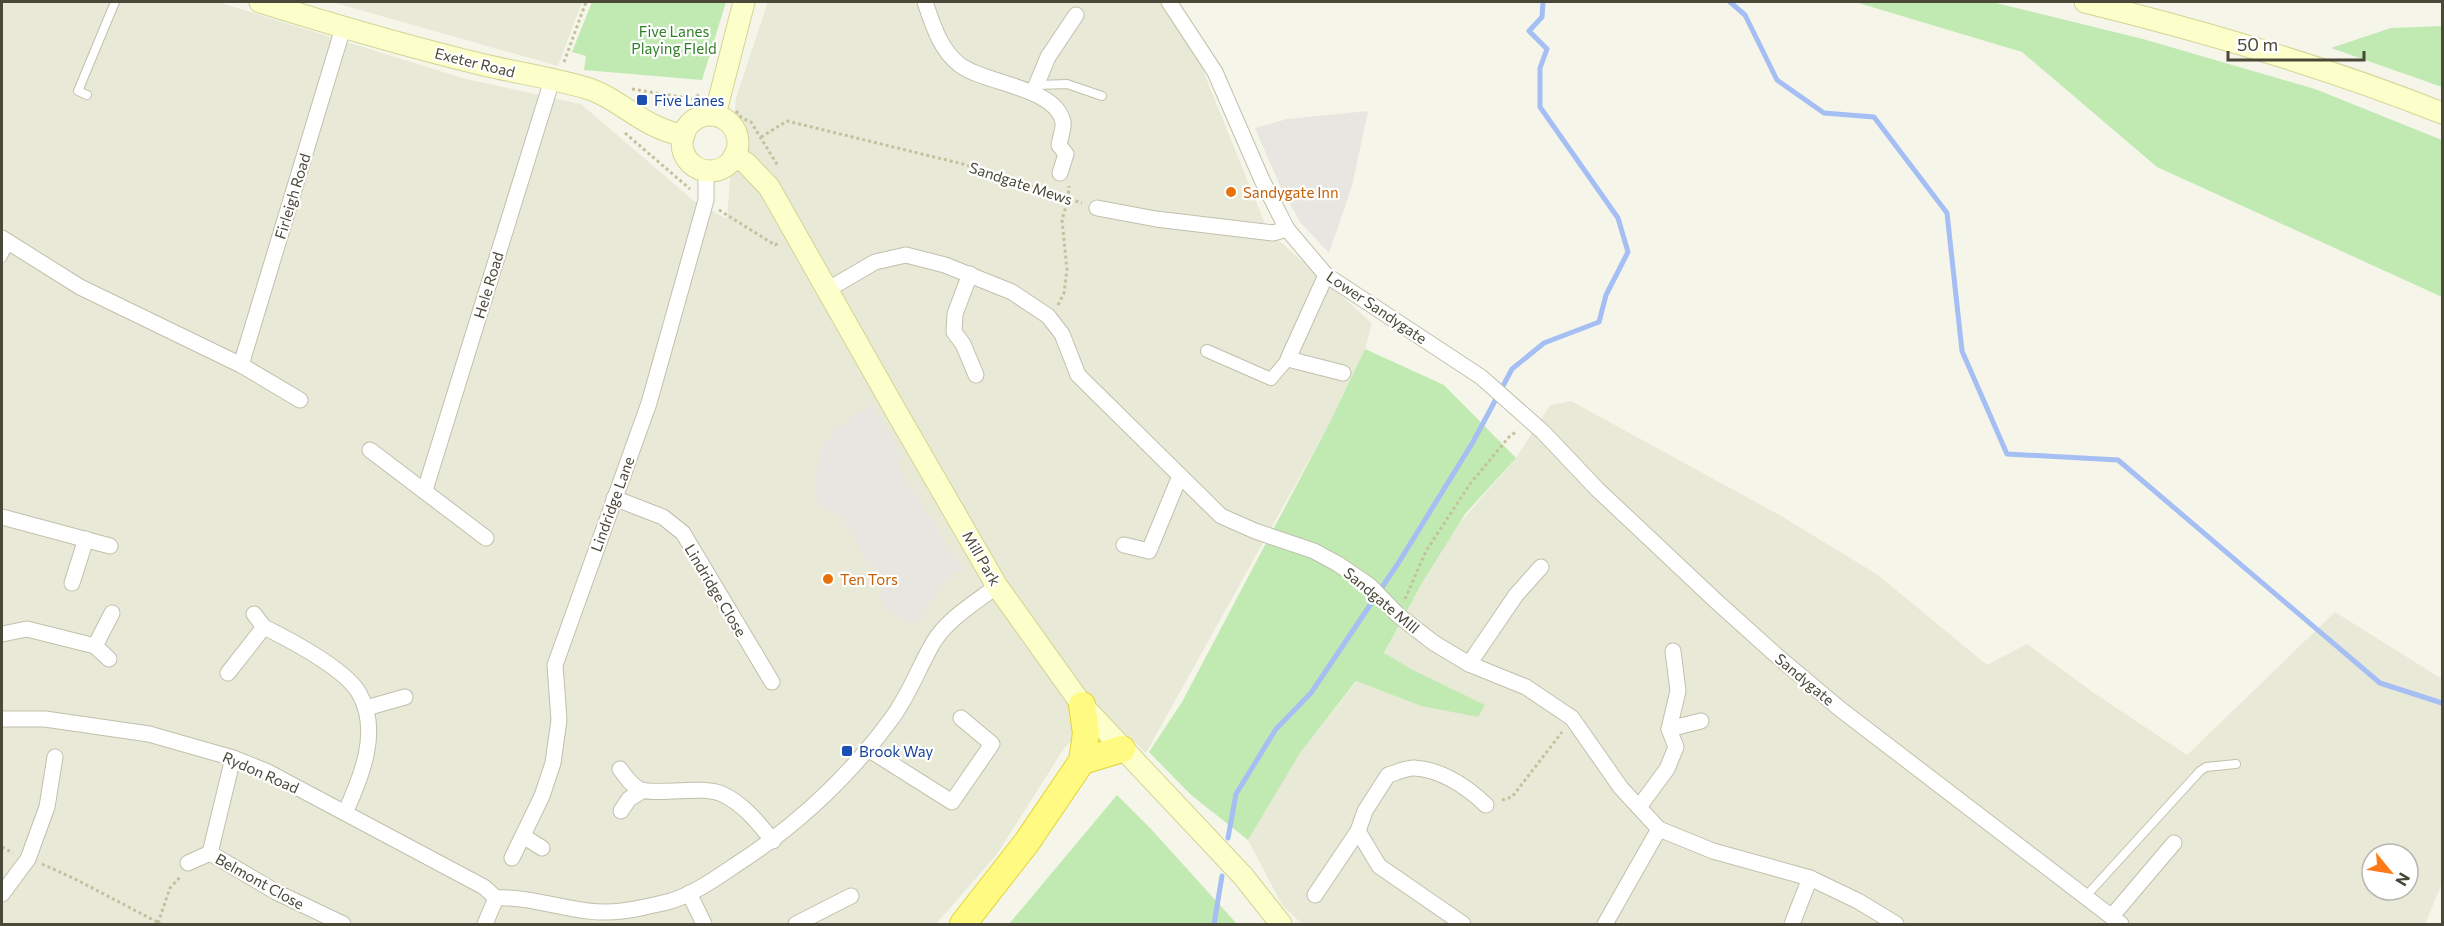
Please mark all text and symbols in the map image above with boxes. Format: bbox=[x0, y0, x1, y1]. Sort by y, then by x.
park label: Five Lanes Playing FIeld bbox=[631, 22, 717, 57]
scale bar bbox=[2228, 24, 2364, 62]
text: 50 m bbox=[2237, 33, 2278, 55]
street label: Exeter Road bbox=[433, 43, 517, 81]
place label: Five Lanes bbox=[654, 91, 725, 109]
marker: Five Lanes bbox=[635, 93, 649, 107]
street label: Firleigh Road bbox=[270, 151, 314, 241]
street label: Sandgate Mews bbox=[967, 158, 1075, 208]
place label: Sandygate Inn bbox=[1243, 183, 1339, 201]
marker: Sandygate Inn bbox=[1224, 185, 1238, 199]
street label: Hele Road bbox=[469, 249, 507, 321]
street label: Lower Sandygate bbox=[1323, 267, 1431, 347]
street label: Lindridge Lane bbox=[586, 454, 638, 554]
street label: Mill Park bbox=[959, 527, 1005, 589]
street label: Lindridge Close bbox=[681, 541, 751, 640]
street label: Sandgate MIll bbox=[1341, 563, 1423, 637]
place label: Ten Tors bbox=[840, 570, 898, 588]
marker: Ten Tors bbox=[821, 572, 835, 586]
street label: Sandygate bbox=[1772, 649, 1838, 709]
place label: Brook Way bbox=[859, 742, 934, 760]
marker: Brook Way bbox=[840, 744, 854, 758]
street label: Rydon Road bbox=[220, 747, 302, 797]
north arrow bbox=[2360, 842, 2420, 902]
street label: Belmont Close bbox=[212, 849, 308, 913]
text: N bbox=[2392, 870, 2415, 890]

